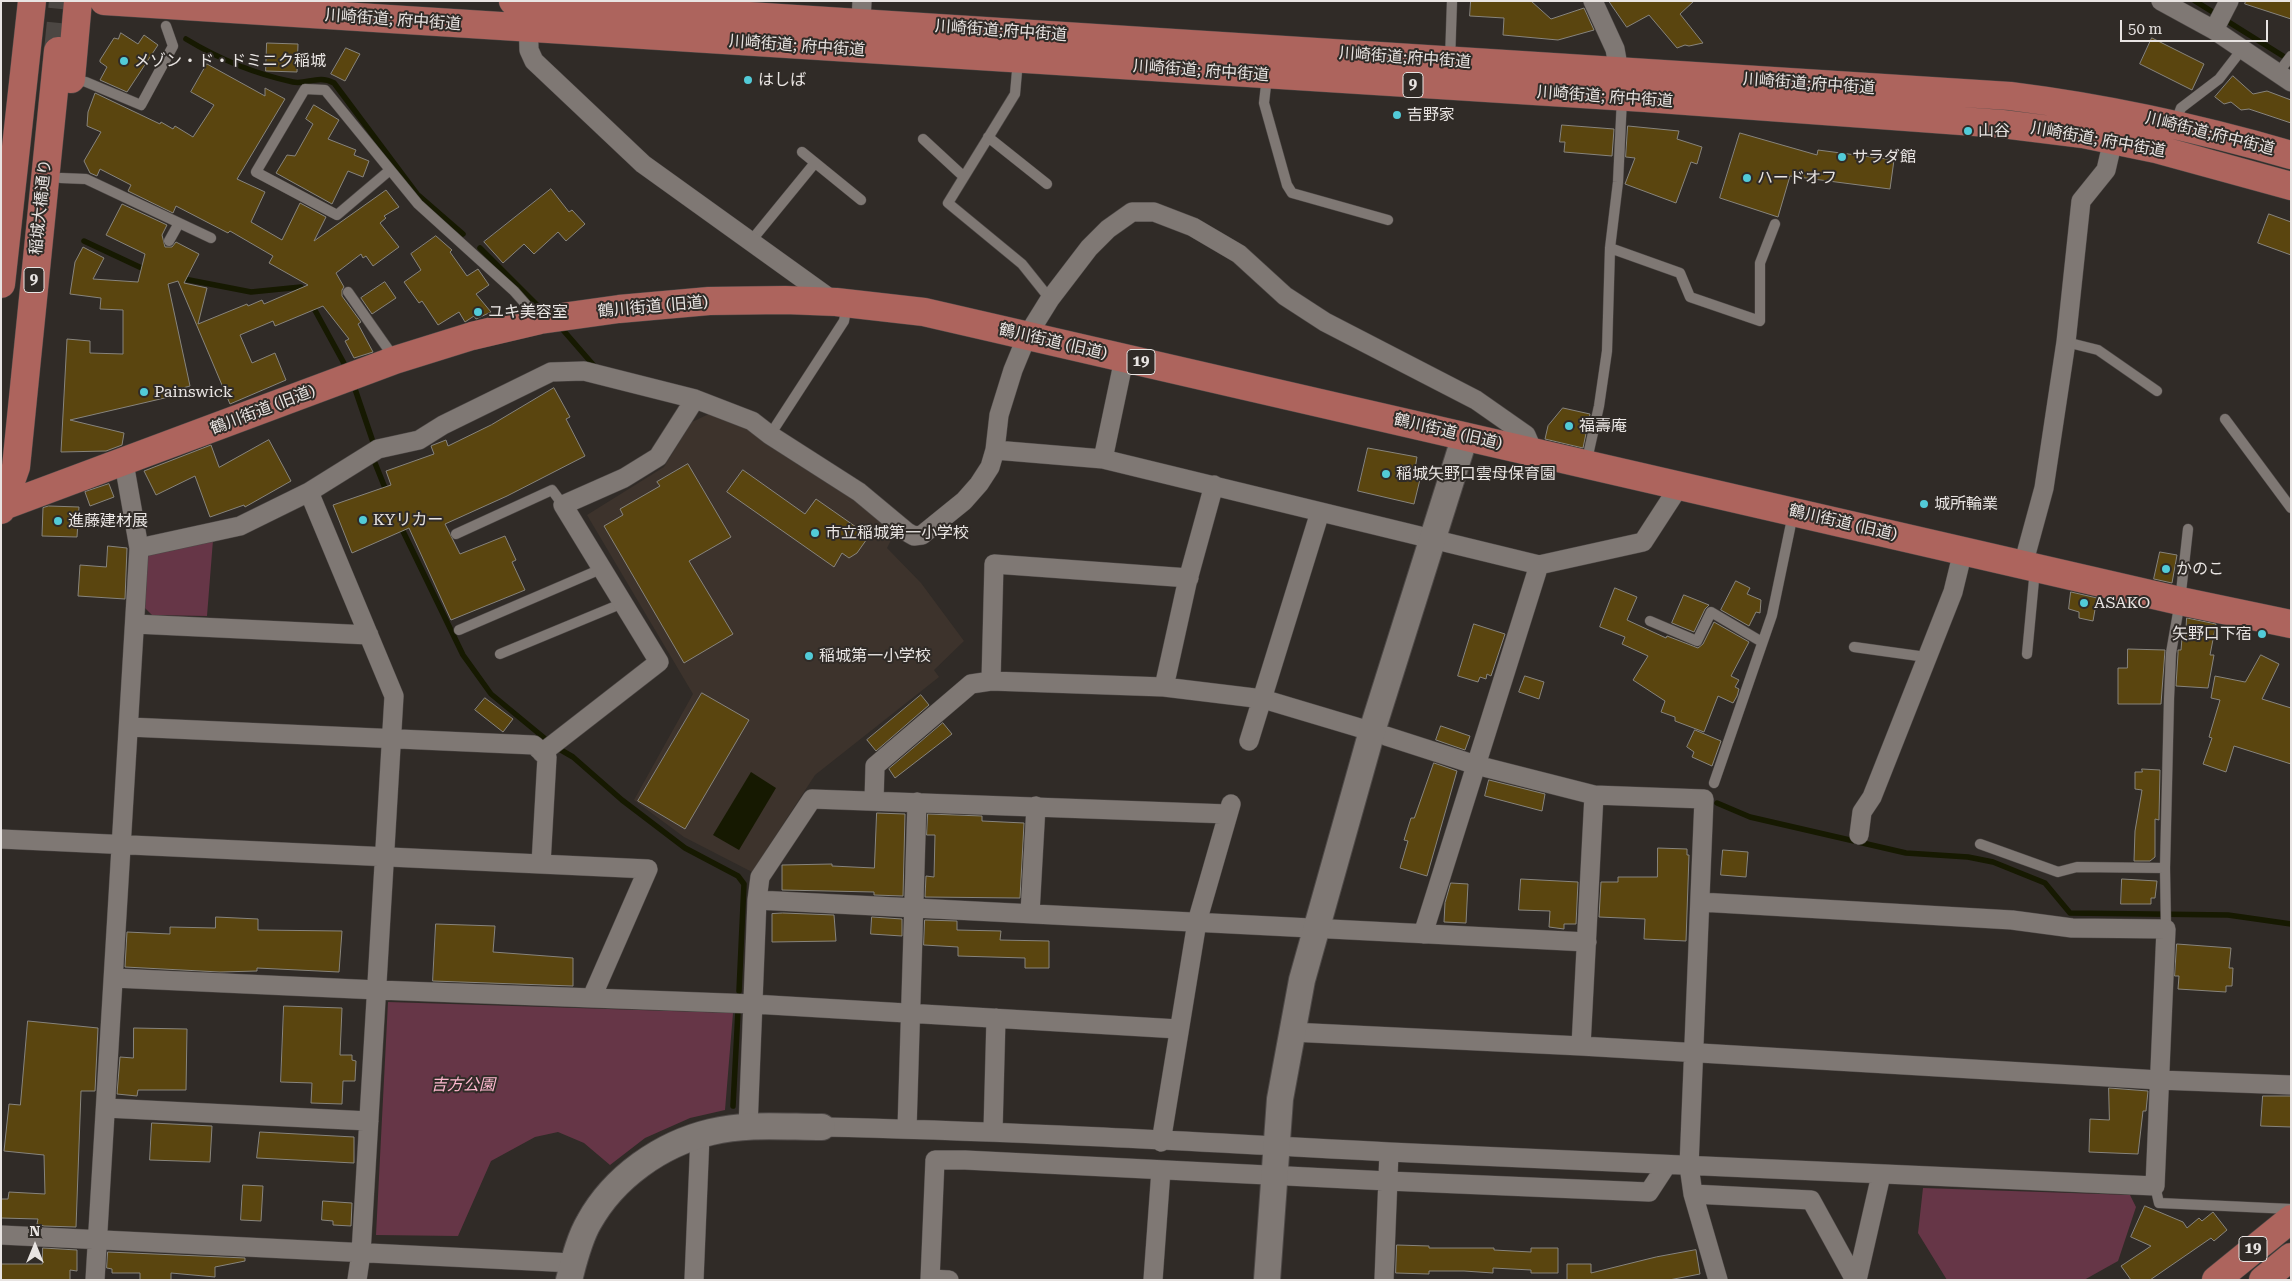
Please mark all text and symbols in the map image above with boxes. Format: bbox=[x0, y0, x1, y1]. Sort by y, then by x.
street label: 川崎街道; 府中街道 bbox=[324, 6, 462, 34]
scale bar bbox=[2122, 10, 2270, 42]
street label: 川崎街道;府中街道 bbox=[934, 17, 1068, 45]
text: 50 m bbox=[2128, 20, 2162, 38]
street label: 川崎街道; 府中街道 bbox=[728, 32, 866, 60]
street label: 川崎街道;府中街道 bbox=[1338, 44, 1472, 72]
place label: メゾン・ド・ドミニク稲城 bbox=[134, 51, 326, 71]
marker: メゾン・ド・ドミニク稲城 bbox=[118, 55, 130, 67]
street label: 川崎街道; 府中街道 bbox=[1132, 57, 1270, 85]
place label: はしば bbox=[758, 70, 806, 90]
street label: 川崎街道;府中街道 bbox=[1742, 70, 1876, 98]
road number: 9 bbox=[1403, 72, 1423, 98]
marker: はしば bbox=[742, 74, 754, 86]
street label: 川崎街道; 府中街道 bbox=[1536, 83, 1674, 111]
place label: 吉野家 bbox=[1407, 105, 1455, 125]
marker: 吉野家 bbox=[1391, 109, 1403, 121]
street label: 川崎街道;府中街道 bbox=[2143, 109, 2277, 159]
street label: 川崎街道; 府中街道 bbox=[2029, 119, 2167, 161]
place label: 山谷 bbox=[1978, 121, 2010, 141]
marker: 山谷 bbox=[1962, 125, 1974, 137]
place label: サラダ館 bbox=[1852, 147, 1916, 167]
marker: サラダ館 bbox=[1836, 151, 1848, 163]
street label: 稲城大橋通り bbox=[26, 158, 56, 256]
place label: ハードオフ bbox=[1757, 168, 1837, 188]
marker: ハードオフ bbox=[1741, 172, 1753, 184]
road number: 9 bbox=[24, 268, 44, 292]
street label: 鶴川街道 (旧道) bbox=[597, 293, 709, 321]
place label: ユキ美容室 bbox=[488, 302, 568, 322]
marker: ユキ美容室 bbox=[472, 306, 484, 318]
street label: 鶴川街道 (旧道) bbox=[997, 320, 1109, 364]
road number: 19 bbox=[1127, 350, 1155, 374]
street label: 鶴川街道 (旧道) bbox=[208, 381, 318, 439]
place label: Painswick bbox=[154, 382, 233, 402]
marker: Painswick bbox=[138, 386, 150, 398]
street label: 鶴川街道 (旧道) bbox=[1392, 410, 1504, 454]
place label: 福壽庵 bbox=[1579, 416, 1627, 436]
marker: 福壽庵 bbox=[1563, 420, 1575, 432]
place label: 稲城矢野口雲母保育園 bbox=[1396, 464, 1556, 484]
marker: 稲城矢野口雲母保育園 bbox=[1380, 468, 1392, 480]
place label: 城所輪業 bbox=[1934, 494, 1998, 514]
marker: 城所輪業 bbox=[1918, 498, 1930, 510]
street label: 鶴川街道 (旧道) bbox=[1787, 501, 1899, 545]
place label: KYリカー bbox=[373, 510, 443, 530]
place label: 進藤建材展 bbox=[68, 511, 148, 531]
marker: KYリカー bbox=[357, 514, 369, 526]
marker: 進藤建材展 bbox=[52, 515, 64, 527]
place label: 市立稲城第一小学校 bbox=[825, 523, 969, 543]
marker: 市立稲城第一小学校 bbox=[809, 527, 821, 539]
place label: かのこ bbox=[2176, 559, 2224, 579]
marker: かのこ bbox=[2160, 563, 2172, 575]
place label: ASAKO bbox=[2094, 593, 2150, 613]
marker: ASAKO bbox=[2078, 597, 2090, 609]
place label: 矢野口下宿 bbox=[2172, 624, 2252, 644]
marker: 矢野口下宿 bbox=[2256, 628, 2268, 640]
place label: 稲城第一小学校 bbox=[819, 646, 931, 666]
marker: 稲城第一小学校 bbox=[803, 650, 815, 662]
park label: 吉方公園 bbox=[431, 1075, 495, 1095]
north arrow bbox=[10, 1221, 60, 1271]
text: N bbox=[30, 1223, 40, 1239]
road number: 19 bbox=[2239, 1236, 2267, 1262]

